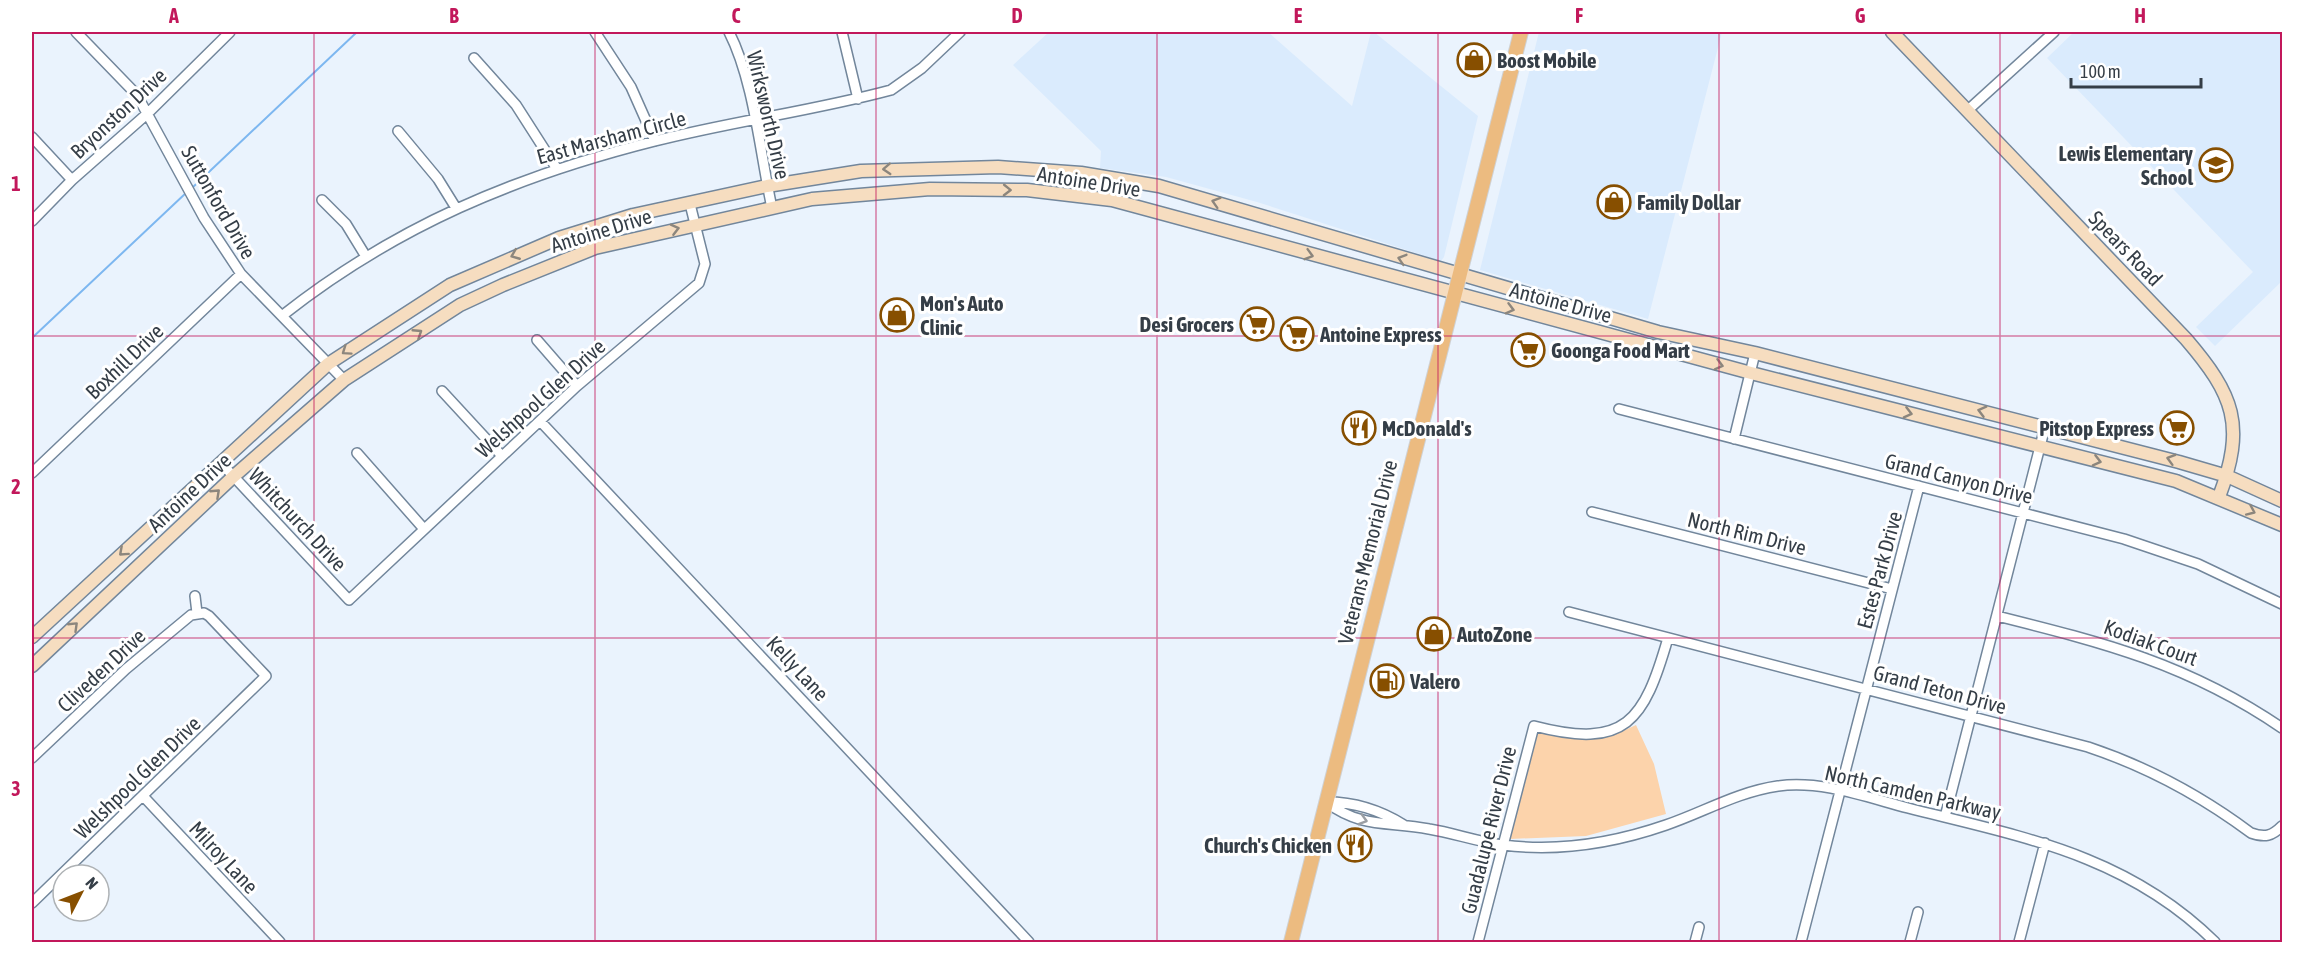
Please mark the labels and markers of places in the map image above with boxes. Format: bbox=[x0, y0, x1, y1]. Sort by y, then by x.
shop icon: Boost Mobile bbox=[1456, 42, 1492, 78]
place label: Boost Mobile bbox=[1497, 48, 1597, 72]
place label: Lewis Elementary School bbox=[2059, 141, 2193, 189]
school or university icon: Lewis Elementary School bbox=[2198, 147, 2234, 183]
shop icon: Family Dollar bbox=[1596, 184, 1632, 220]
place label: Family Dollar bbox=[1637, 190, 1741, 214]
place label: Mon's Auto Clinic bbox=[920, 291, 1004, 339]
shop icon: Mon's Auto Clinic bbox=[879, 297, 915, 333]
supermarket icon: Desi Grocers bbox=[1239, 306, 1275, 342]
place label: Desi Grocers bbox=[1139, 312, 1235, 336]
supermarket icon: Antoine Express bbox=[1279, 316, 1315, 352]
place label: Antoine Express bbox=[1319, 322, 1442, 346]
supermarket icon: Goonga Food Mart bbox=[1510, 332, 1546, 368]
place label: Goonga Food Mart bbox=[1551, 338, 1690, 362]
restaurant icon: McDonald's bbox=[1341, 410, 1377, 446]
supermarket icon: Pitstop Express bbox=[2159, 410, 2195, 446]
place label: McDonald's bbox=[1382, 416, 1472, 440]
place label: Pitstop Express bbox=[2039, 416, 2155, 440]
shop icon: AutoZone bbox=[1416, 616, 1452, 652]
place label: AutoZone bbox=[1456, 622, 1532, 646]
fuel station icon: Valero bbox=[1369, 663, 1405, 699]
place label: Valero bbox=[1409, 669, 1461, 693]
restaurant icon: Church's Chicken bbox=[1337, 827, 1373, 863]
place label: Church's Chicken bbox=[1204, 833, 1332, 857]

